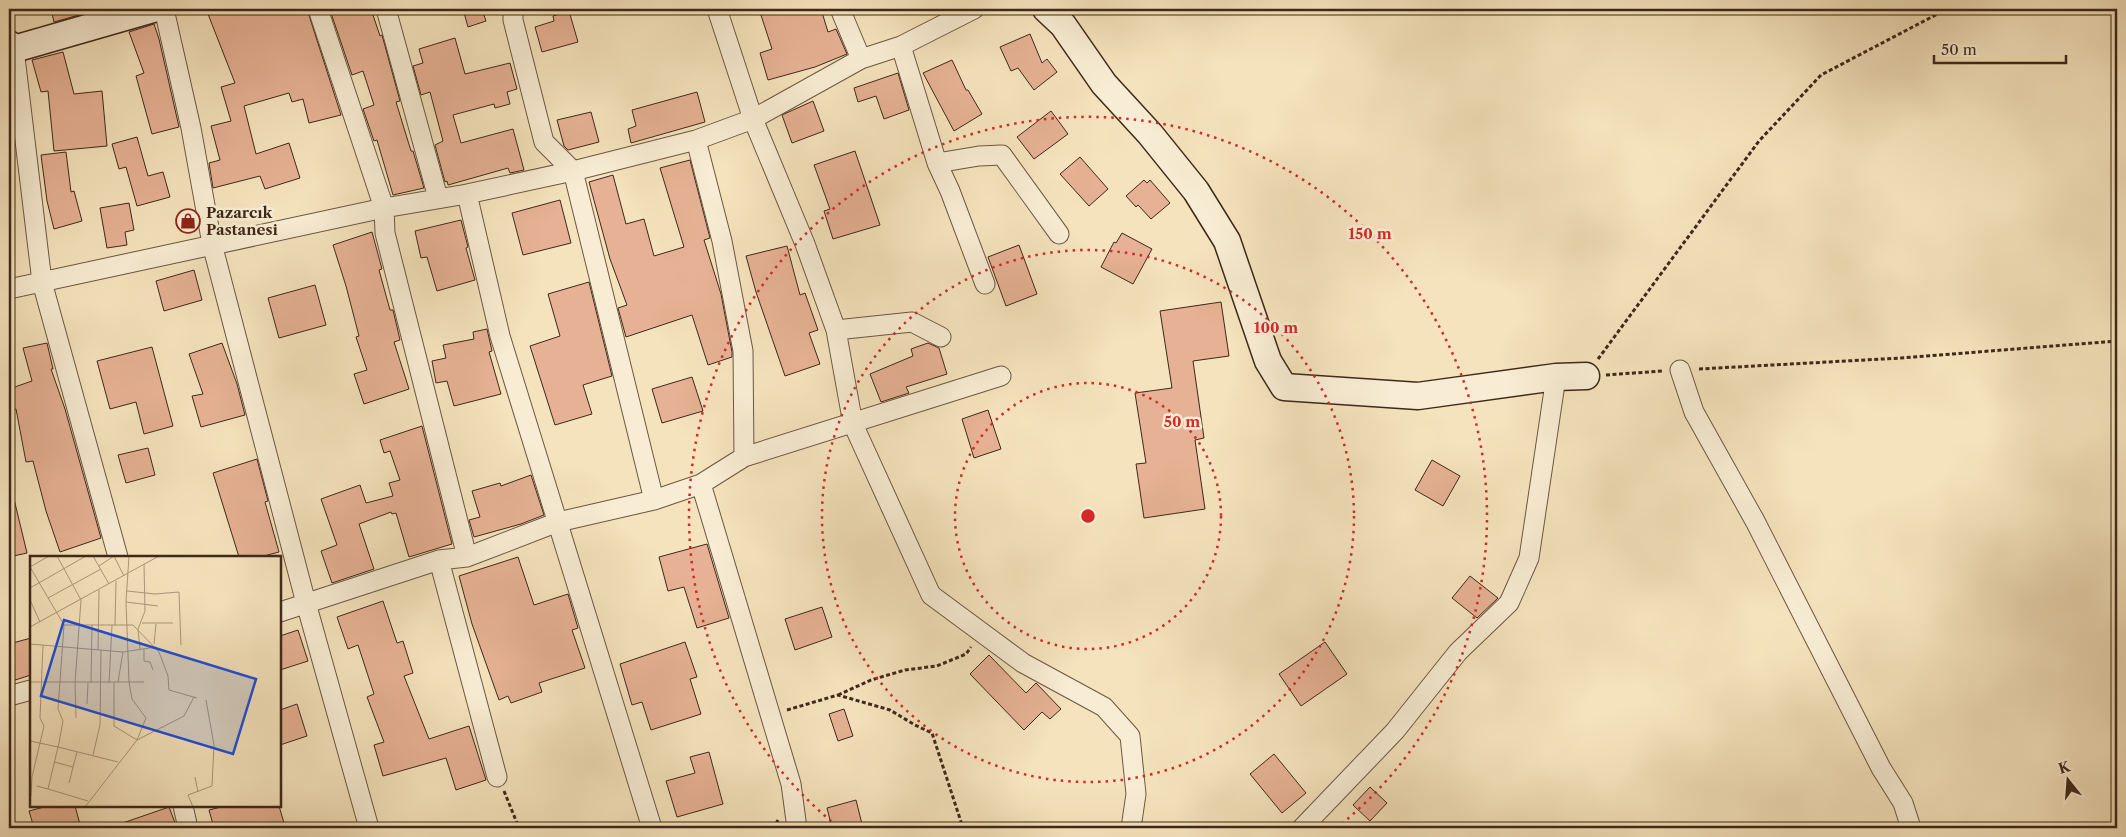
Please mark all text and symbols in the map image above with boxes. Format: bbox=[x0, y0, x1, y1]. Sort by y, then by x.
scale bar bbox=[1934, 32, 2066, 64]
text: 50 m bbox=[1941, 40, 1977, 59]
place label: Pazarcık Pastanesi bbox=[206, 203, 278, 239]
shop icon: Pazarcık Pastanesi bbox=[175, 208, 201, 234]
text: 150 m bbox=[1348, 224, 1392, 243]
text: 100 m bbox=[1254, 318, 1298, 337]
text: 50 m bbox=[1164, 412, 1200, 431]
centre of rings bbox=[1079, 507, 1097, 525]
inset map bbox=[30, 556, 281, 807]
north arrow bbox=[2044, 754, 2094, 804]
text: K bbox=[2056, 757, 2073, 778]

